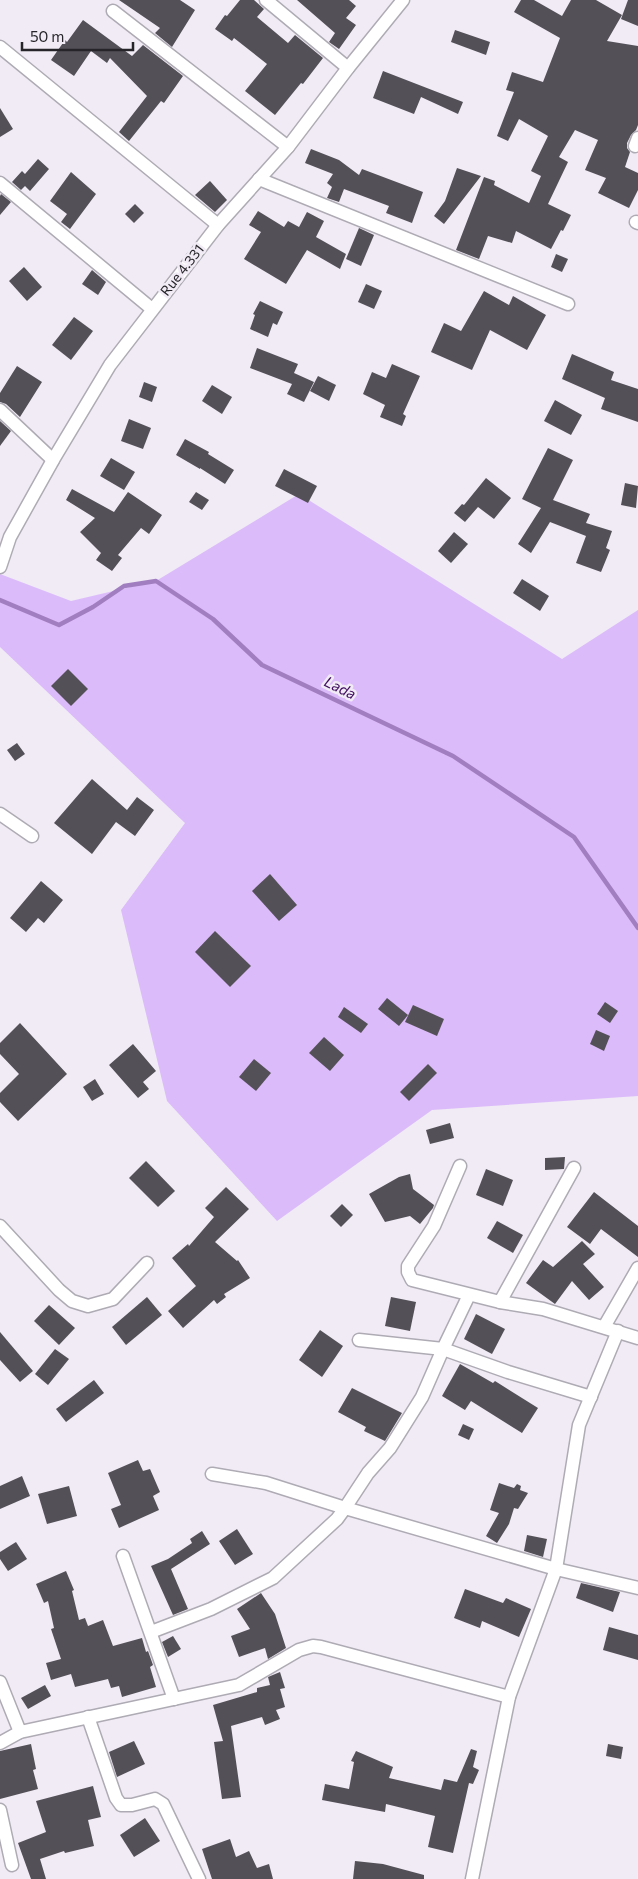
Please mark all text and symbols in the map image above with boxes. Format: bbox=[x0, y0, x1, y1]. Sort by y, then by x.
scale bar bbox=[22, 20, 134, 52]
text: 50 m bbox=[30, 27, 64, 45]
street label: Rue 4.331 bbox=[156, 241, 207, 299]
water label: Lada bbox=[322, 672, 359, 702]

